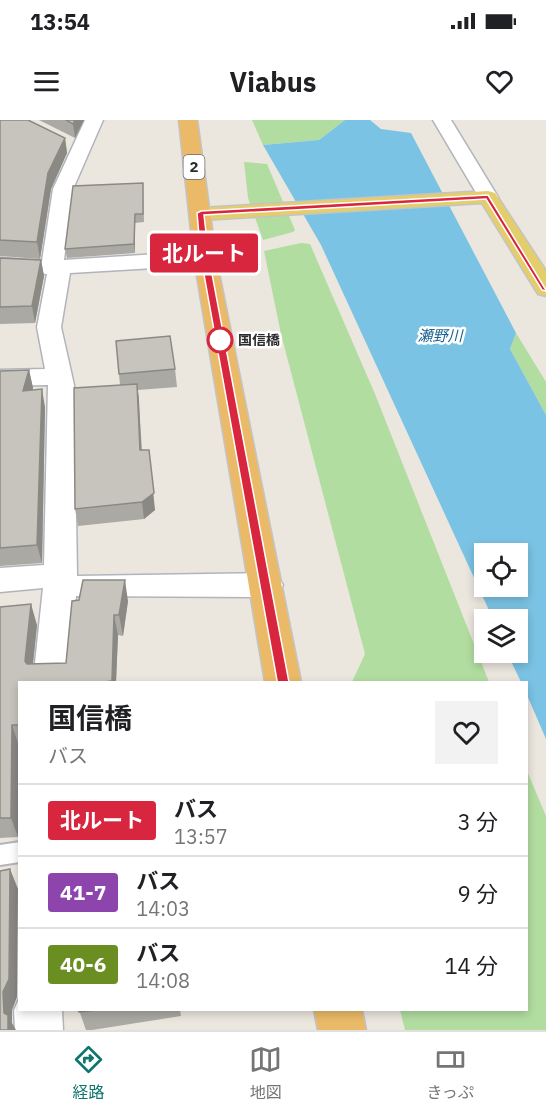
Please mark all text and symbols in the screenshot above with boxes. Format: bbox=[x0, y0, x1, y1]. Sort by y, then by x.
text: 13:54 bbox=[30, 7, 90, 36]
text: Viabus bbox=[230, 64, 316, 99]
icon: menu bbox=[30, 65, 63, 98]
icon: heart bbox=[483, 65, 516, 98]
road number: 2 bbox=[184, 155, 204, 179]
line badge: 北ルート bbox=[162, 234, 246, 272]
text: 北ルート bbox=[162, 239, 246, 267]
water label: 瀬野川 bbox=[417, 326, 464, 345]
marker: 国信橋 bbox=[207, 327, 233, 353]
place label: 国信橋 bbox=[238, 331, 280, 349]
map controls bbox=[474, 543, 528, 663]
button: locate bbox=[474, 543, 528, 597]
button: layers bbox=[474, 609, 528, 663]
text: 国信橋 bbox=[48, 699, 132, 736]
button: heart bbox=[435, 701, 498, 764]
text: バス bbox=[48, 742, 88, 769]
text: バス bbox=[174, 794, 218, 823]
text: 北ルート bbox=[60, 806, 144, 834]
text: 3 分 bbox=[458, 807, 498, 836]
text: 13:57 bbox=[174, 823, 228, 850]
text: バス bbox=[136, 866, 180, 895]
text: 41-7 bbox=[60, 878, 106, 906]
text: 9 分 bbox=[458, 879, 498, 908]
text: 14:03 bbox=[136, 895, 190, 922]
text: バス bbox=[136, 938, 180, 967]
text: 40-6 bbox=[60, 950, 106, 978]
text: 14 分 bbox=[444, 951, 498, 980]
text: 14:08 bbox=[136, 967, 190, 994]
tab: 経路 bbox=[72, 1043, 105, 1103]
tab: 地図 bbox=[249, 1043, 282, 1103]
tab: きっぷ bbox=[427, 1043, 474, 1103]

